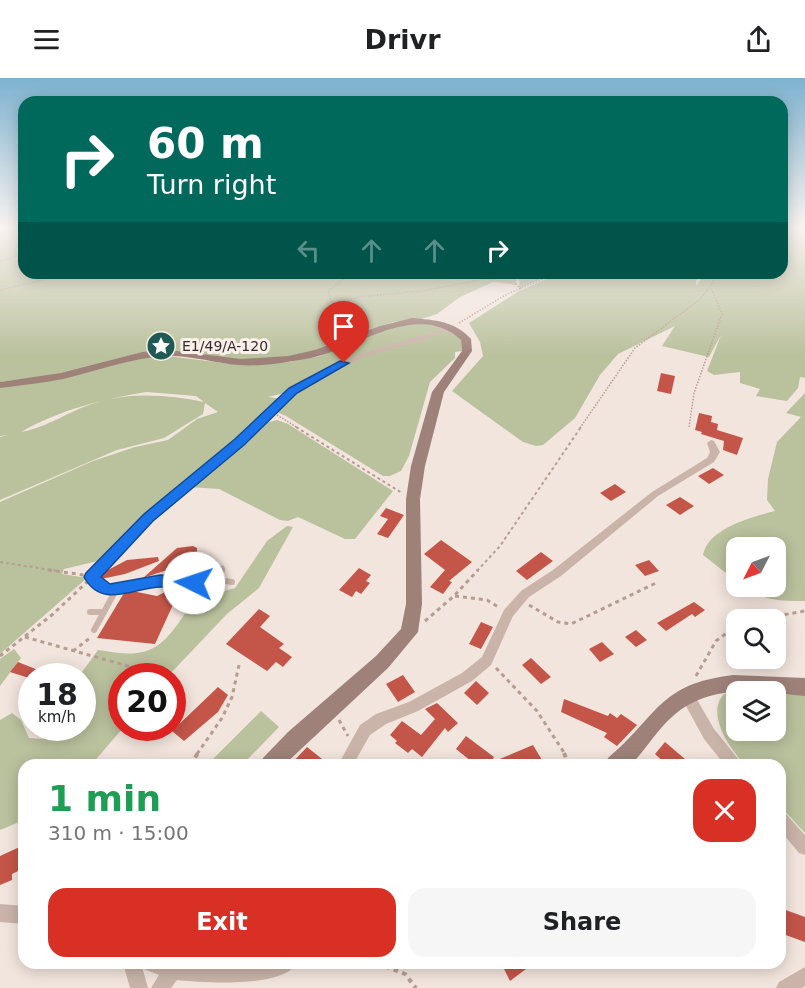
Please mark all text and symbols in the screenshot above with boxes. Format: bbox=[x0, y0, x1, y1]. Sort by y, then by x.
icon: menu bbox=[30, 23, 63, 56]
icon: share bbox=[742, 23, 775, 56]
text: Drivr bbox=[365, 24, 440, 55]
text: 60 m bbox=[147, 119, 264, 168]
icon: right bbox=[48, 120, 126, 198]
text: Turn right bbox=[147, 169, 276, 200]
icon: left bbox=[292, 234, 325, 267]
icon: ahead bbox=[355, 234, 388, 267]
icon: ahead bbox=[418, 234, 451, 267]
icon: right bbox=[481, 234, 514, 267]
pin bbox=[318, 301, 369, 363]
icon: arrive bbox=[327, 310, 360, 343]
place icon: E1/49/A-120 bbox=[145, 330, 177, 362]
place label: E1/49/A-120 bbox=[182, 338, 268, 354]
north arrow bbox=[726, 537, 786, 597]
map controls bbox=[726, 537, 786, 741]
position arrow bbox=[162, 551, 226, 615]
button: search bbox=[726, 609, 786, 669]
speed limit sign: 20 bbox=[108, 663, 186, 741]
text: 18 bbox=[36, 677, 78, 712]
button: layers bbox=[726, 681, 786, 741]
text: km/h bbox=[38, 708, 76, 726]
text: 1 min bbox=[48, 778, 161, 819]
button: close bbox=[693, 779, 756, 842]
text: 310 m · 15:00 bbox=[48, 821, 189, 845]
button: Exit bbox=[48, 888, 396, 957]
button: Share bbox=[408, 888, 756, 957]

